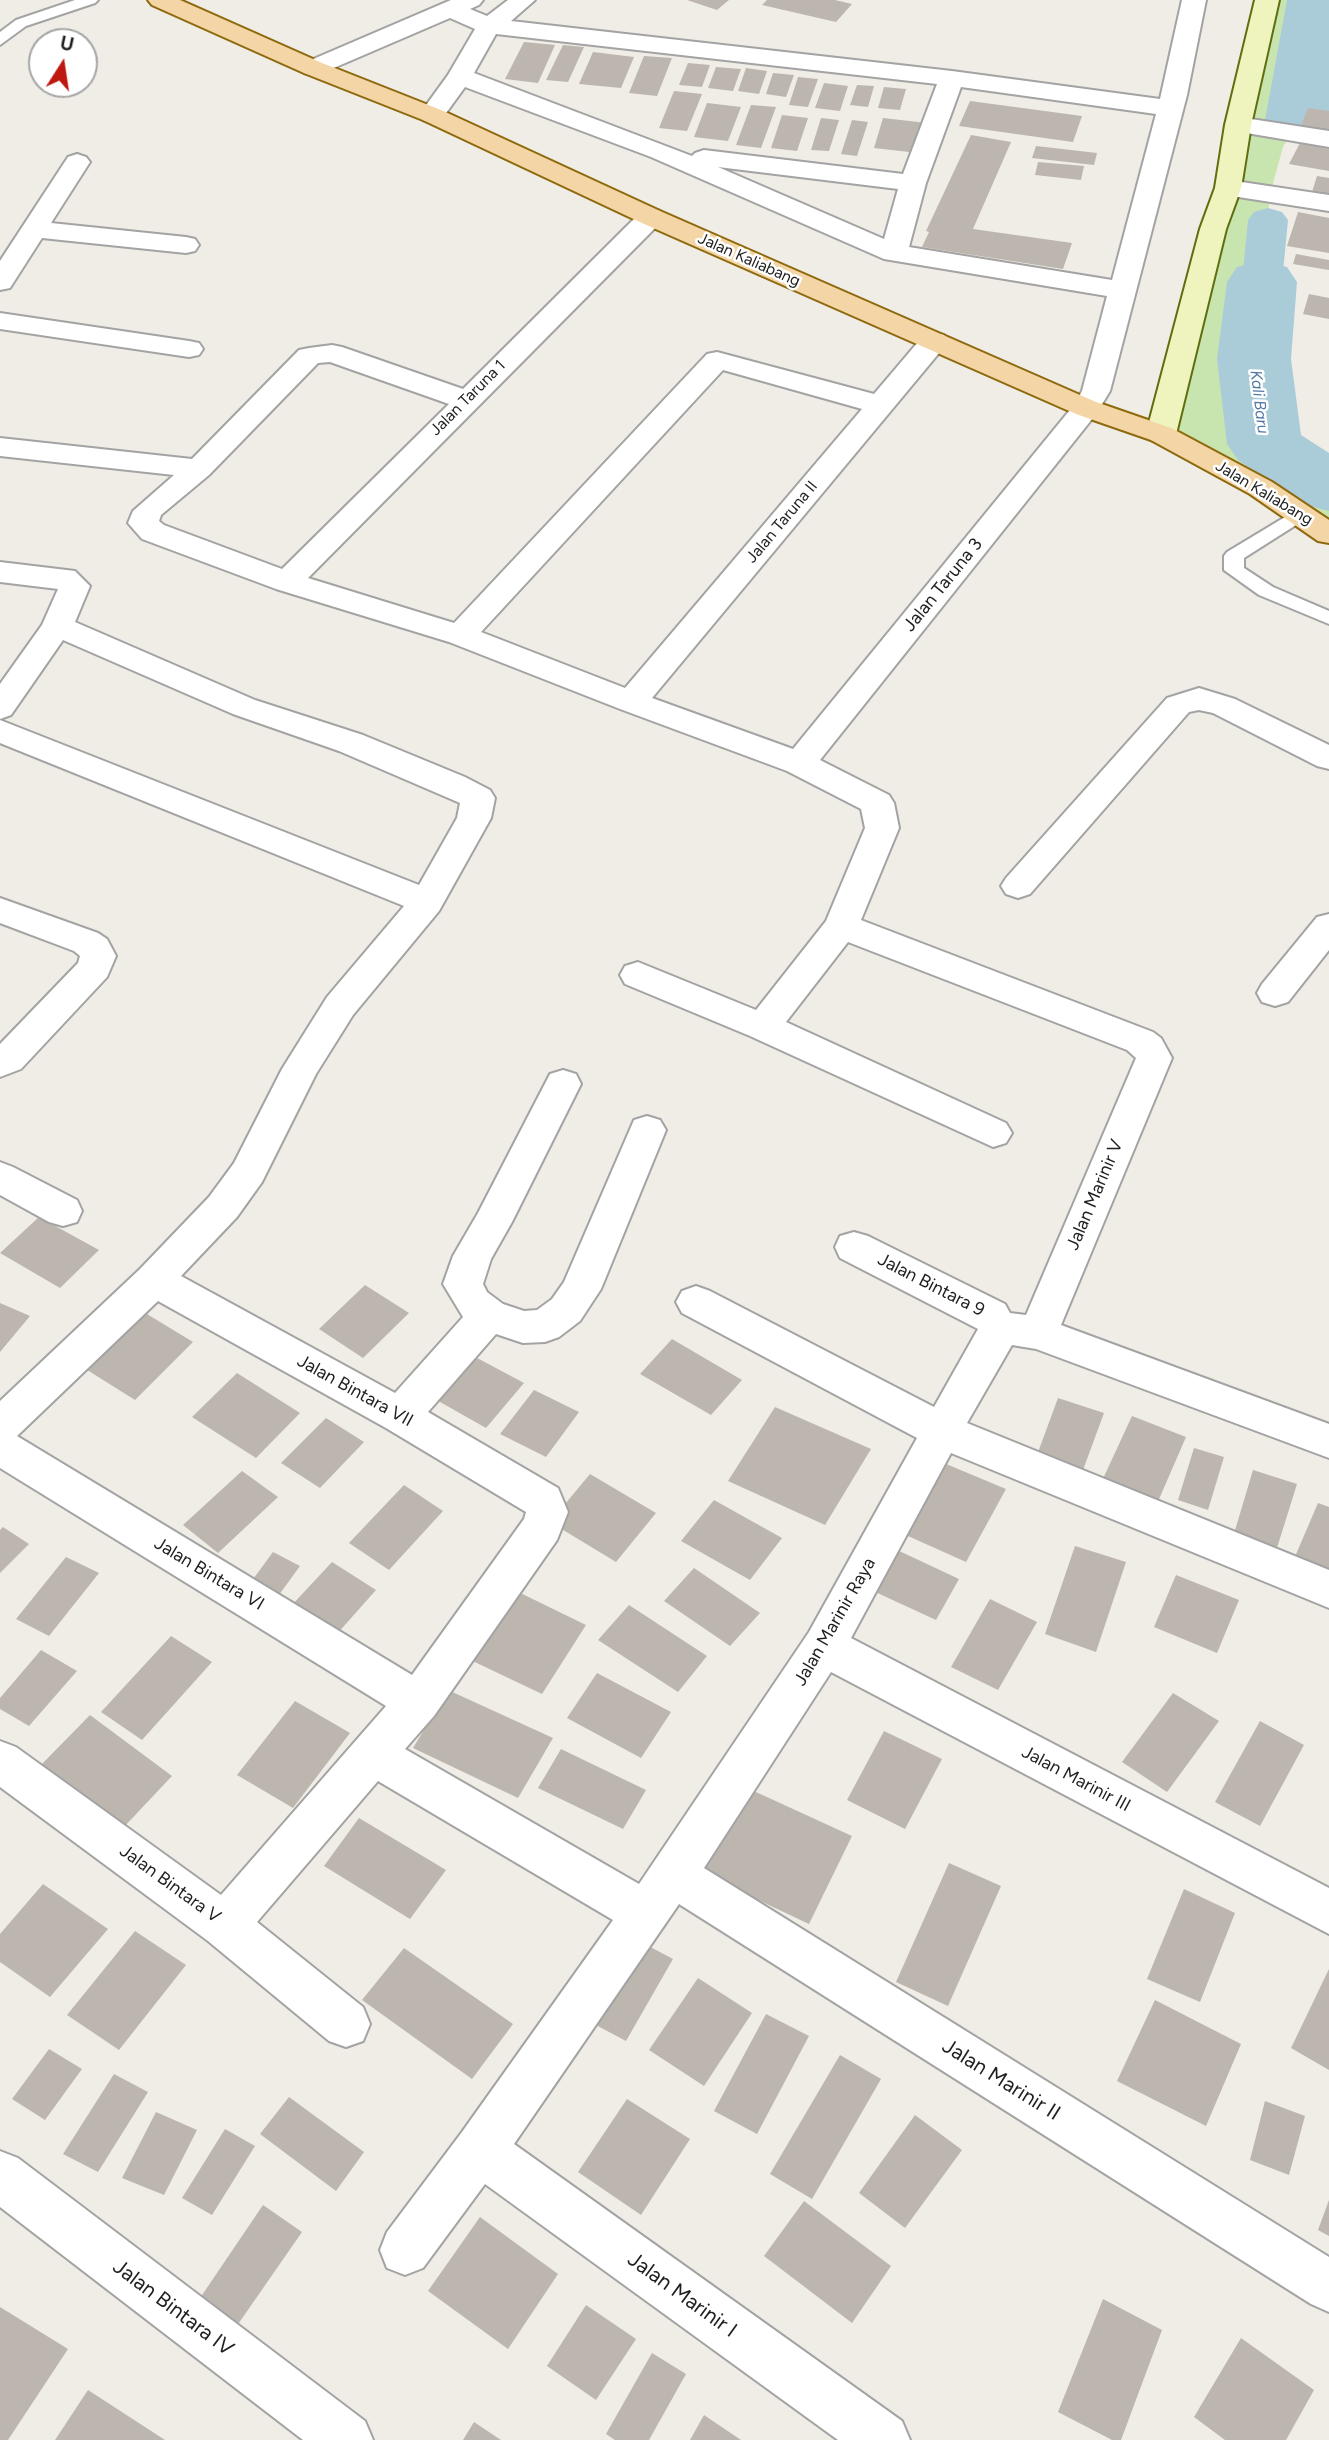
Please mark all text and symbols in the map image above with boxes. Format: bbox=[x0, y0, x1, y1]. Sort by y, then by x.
north arrow bbox=[28, 28, 98, 98]
text: U bbox=[58, 31, 76, 57]
street label: Jalan Kaliabang bbox=[695, 229, 803, 291]
street label: Jalan Taruna 1 bbox=[426, 356, 510, 440]
water label: Kali Baru bbox=[1246, 369, 1272, 435]
street label: Jalan Kaliabang bbox=[1212, 456, 1316, 530]
street label: Jalan Taruna II bbox=[742, 477, 822, 567]
street label: Jalan Taruna 3 bbox=[899, 534, 987, 636]
street label: Jalan Marinir V bbox=[1062, 1136, 1128, 1254]
street label: Jalan Bintara 9 bbox=[874, 1249, 988, 1321]
street label: Jalan Bintara VII bbox=[293, 1350, 417, 1432]
street label: Jalan Bintara VI bbox=[150, 1533, 268, 1615]
street label: Jalan Marinir Raya bbox=[790, 1554, 880, 1690]
street label: Jalan Marinir III bbox=[1018, 1741, 1134, 1817]
street label: Jalan Bintara V bbox=[115, 1840, 225, 1928]
street label: Jalan Marinir II bbox=[937, 2034, 1065, 2126]
street label: Jalan Marinir I bbox=[623, 2247, 741, 2343]
street label: Jalan Bintara IV bbox=[108, 2254, 238, 2362]

